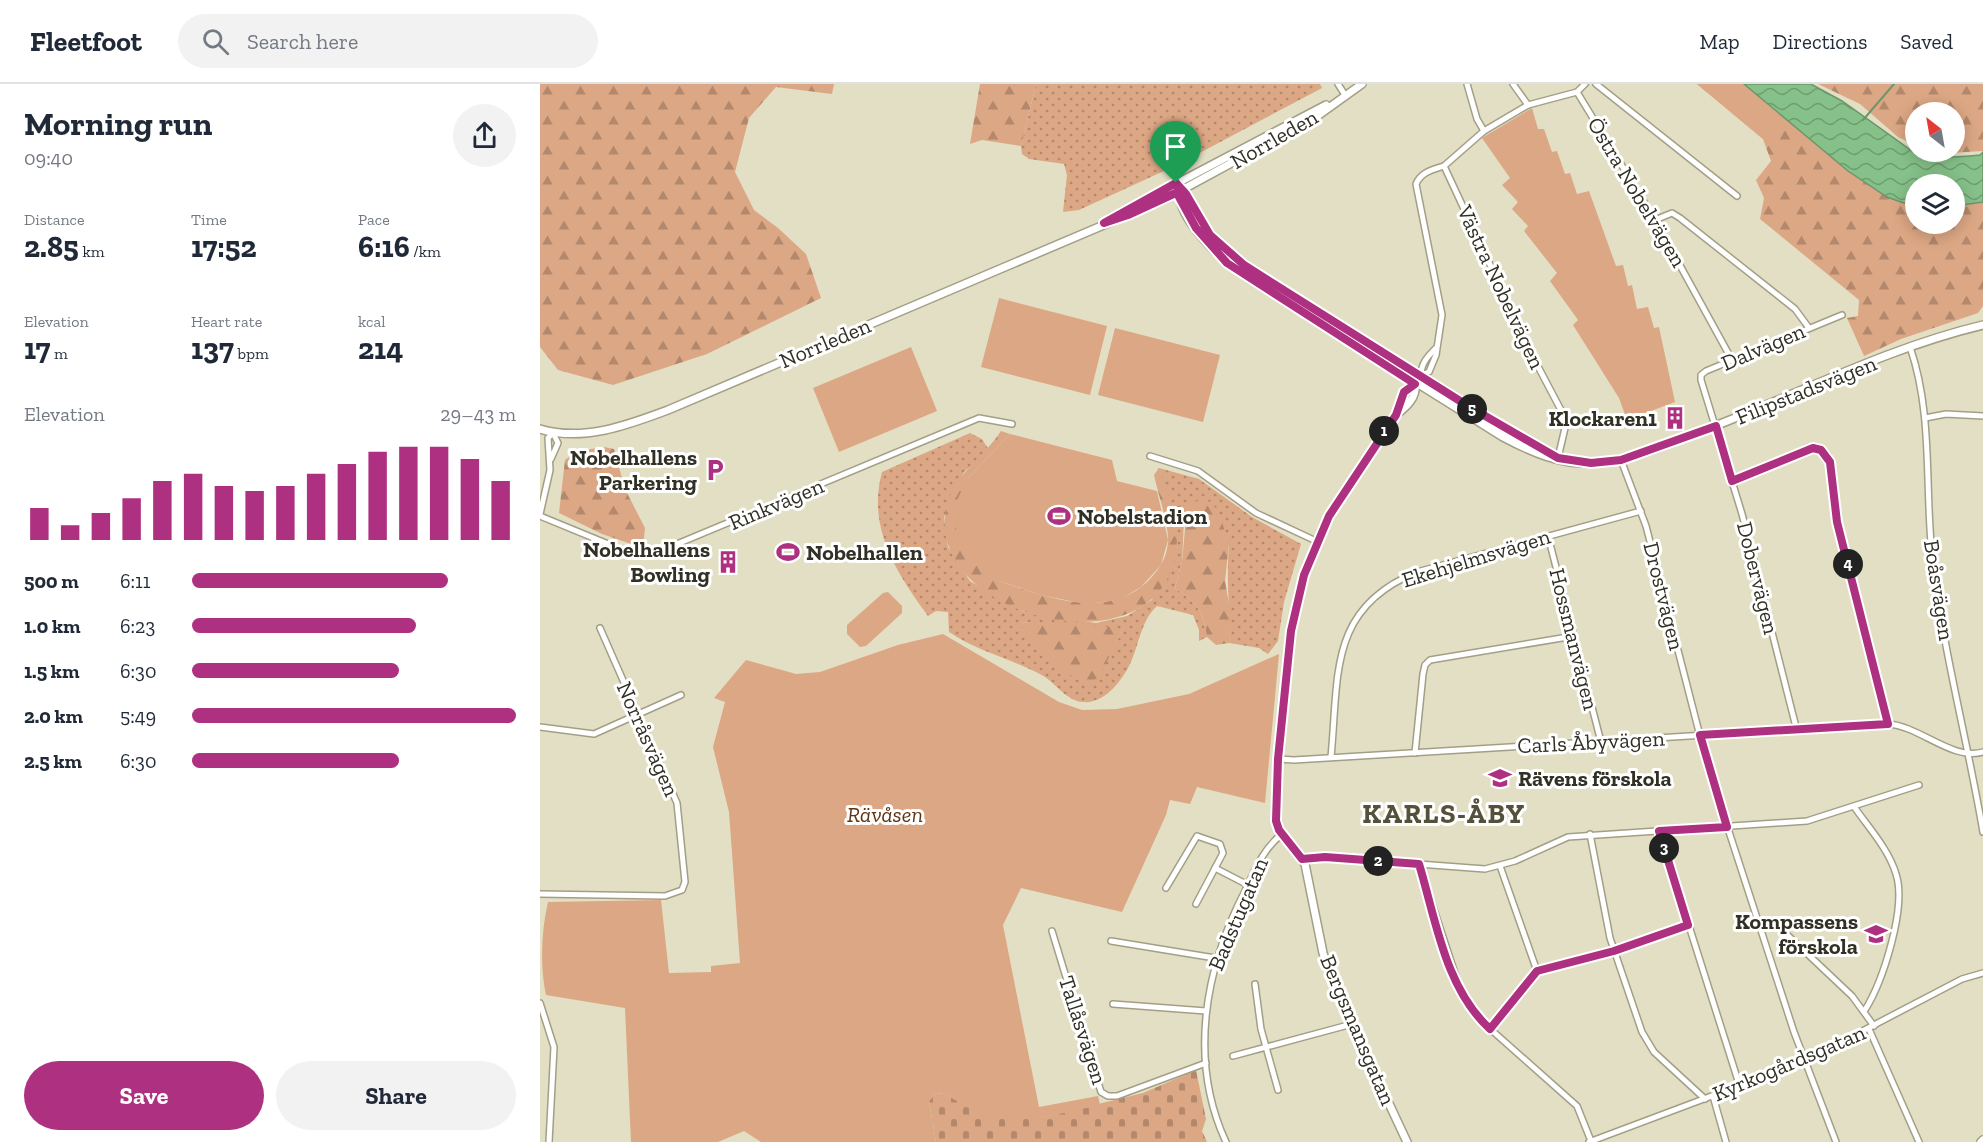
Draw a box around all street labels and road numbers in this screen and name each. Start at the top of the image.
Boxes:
street label: Norrleden [1225,103,1323,175]
street label: Östra Nobelvägen [1582,112,1693,272]
street label: Västra Nobelvägen [1451,200,1551,374]
street label: Norrleden [775,312,875,374]
street label: Dalvägen [1717,317,1809,377]
street label: Filipstadsvägen [1732,349,1881,431]
street label: Rinkvägen [724,472,828,536]
street label: Dobervägen [1731,519,1785,637]
street label: Ekehjelmsvägen [1398,522,1554,593]
street label: Boåsvägen [1918,538,1960,643]
street label: Drostvägen [1638,539,1691,653]
street label: Hossmanvägen [1543,565,1605,713]
street label: Norråsvägen [611,678,685,801]
street label: Carls Åbyvägen [1517,725,1666,759]
street label: Badstugatan [1202,853,1274,975]
street label: Bergsmansgatan [1314,951,1402,1109]
street label: Tallåsvägen [1053,972,1113,1088]
street label: Kyrkogårdsgatan [1708,1018,1870,1107]

